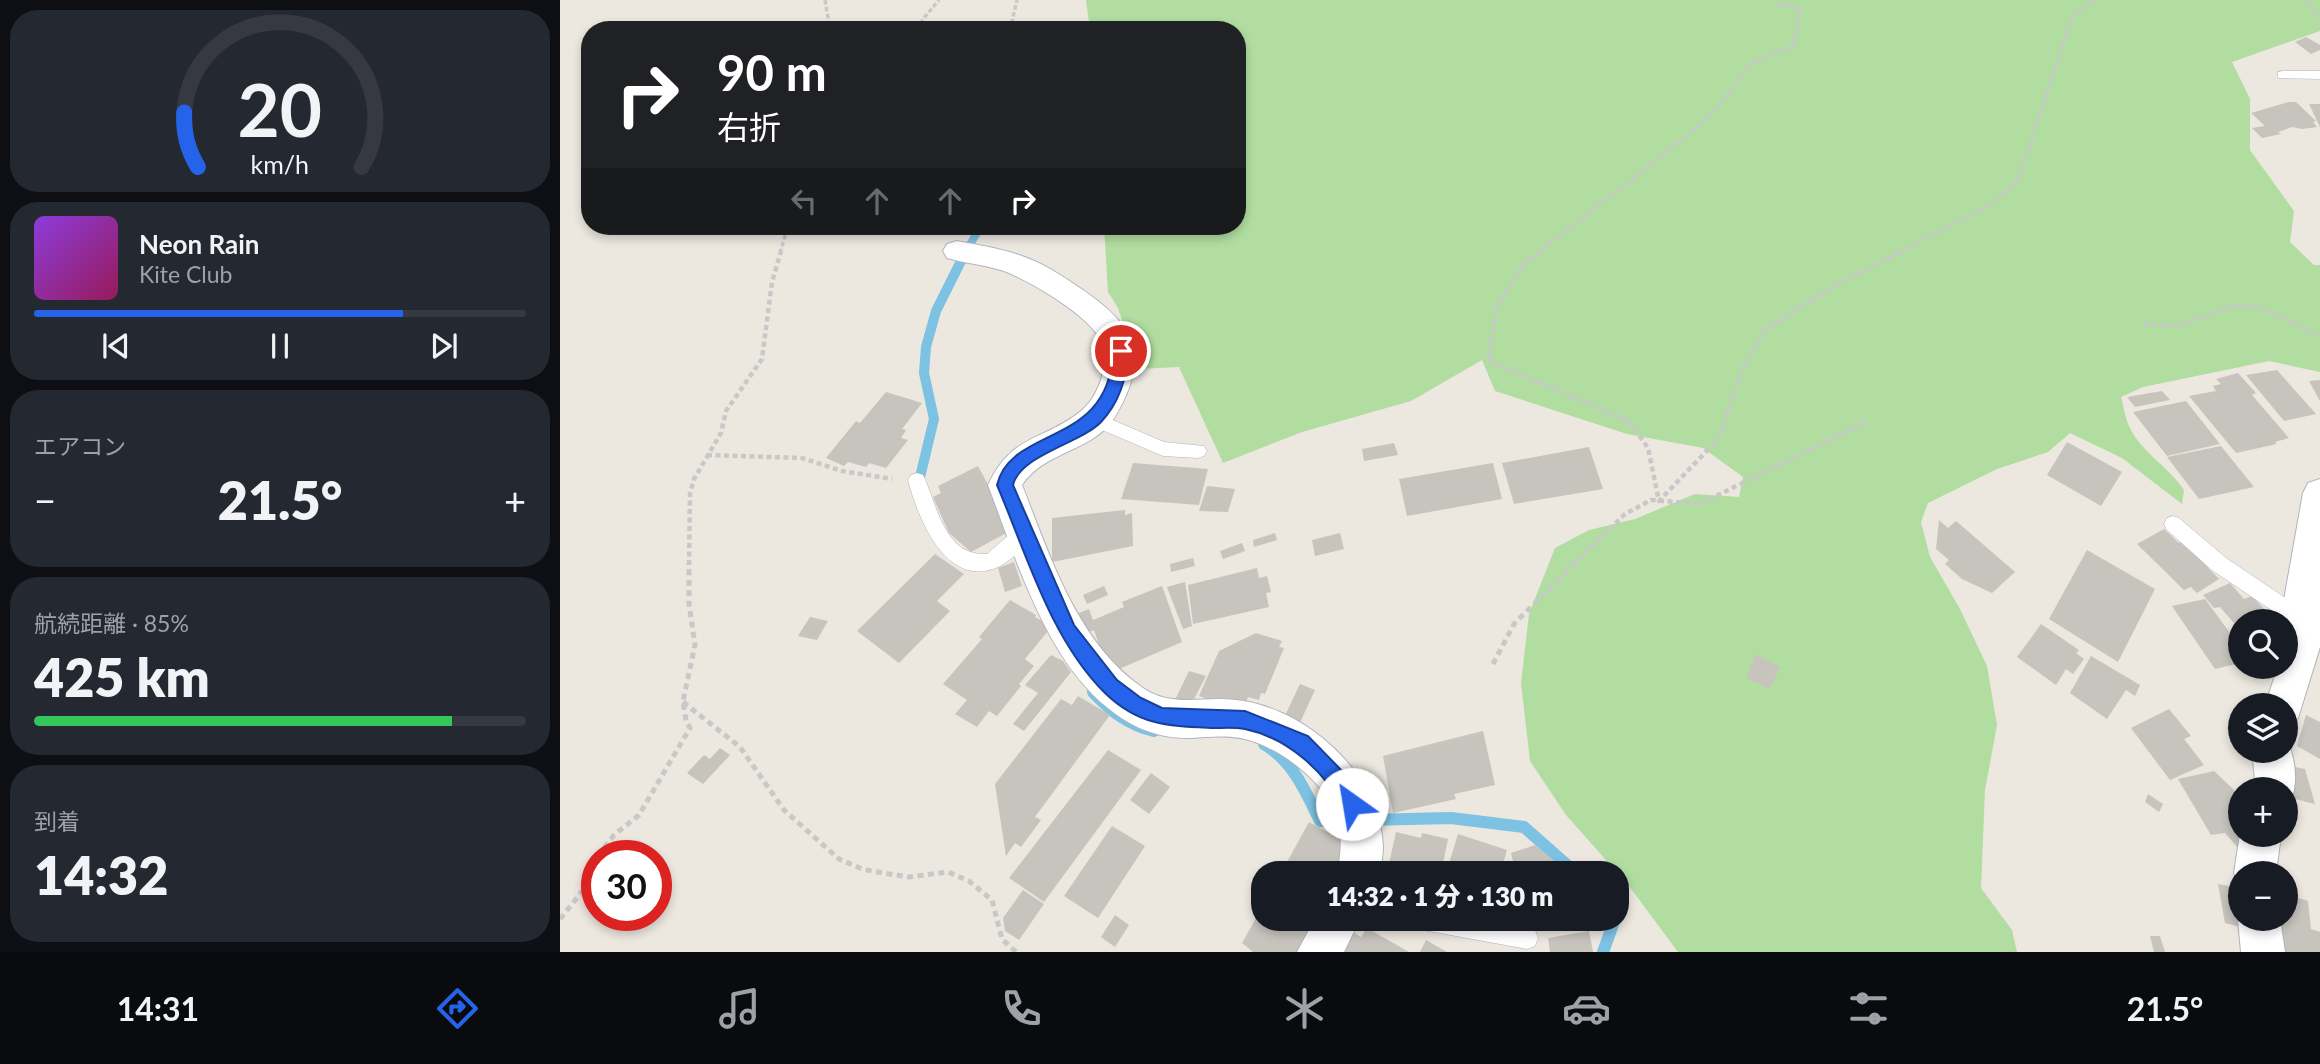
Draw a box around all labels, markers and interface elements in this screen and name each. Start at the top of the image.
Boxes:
text: 90 m [717,43,827,101]
icon: right [602,49,693,140]
text: 20 [238,65,322,153]
text: 右折 [717,107,781,146]
text: km/h [251,149,309,179]
icon: left [785,182,823,220]
icon: ahead [858,182,896,220]
icon: ahead [931,182,969,220]
icon: right [1004,182,1042,220]
text: Neon Rain [139,228,259,260]
text: Kite Club [139,260,232,288]
pin [1091,321,1151,381]
icon: previous [97,327,135,365]
icon: pause [261,327,299,365]
icon: next [425,327,463,365]
icon: arrive [1102,332,1140,370]
text: エアコン [34,432,126,460]
text: 21.5° [218,469,342,531]
text: − [34,477,56,523]
text: + [504,477,526,523]
text: 航続距離 · 85% [34,609,189,637]
map controls [2228,609,2298,931]
button: search [2228,609,2298,679]
text: 425 km [34,646,210,708]
button: layers [2228,693,2298,763]
position arrow [1315,767,1389,841]
button: + [2228,777,2298,847]
text: 到着 [34,807,80,835]
speed limit sign: 30 [581,840,672,931]
text: 14:32 [34,844,168,906]
button: − [2228,861,2298,931]
text: 14:32 · 1 分 · 130 m [1327,880,1553,912]
icon: directions [433,984,482,1033]
icon: music [715,984,764,1033]
icon: phone [997,984,1046,1033]
icon: climate [1280,984,1329,1033]
icon: car [1562,984,1611,1033]
icon: filters [1844,984,1893,1033]
text: 14:31 [117,989,199,1028]
text: 21.5° [2127,989,2203,1028]

